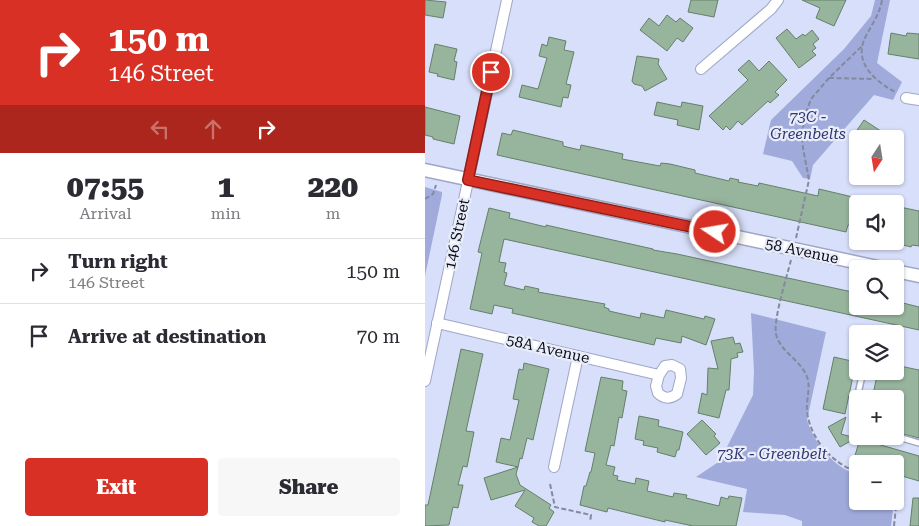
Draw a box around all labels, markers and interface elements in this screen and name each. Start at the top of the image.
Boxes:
text: 150 m [108,19,209,60]
icon: right [25,20,90,85]
pin [470,51,512,93]
icon: arrive [477,58,505,86]
text: 146 Street [108,61,214,86]
park label: 73C - Greenbelts [770,108,846,143]
icon: left [146,115,174,143]
icon: ahead [199,115,227,143]
icon: right [252,115,280,143]
north arrow [849,130,904,185]
map controls [849,130,904,510]
text: 07:55 [67,169,144,204]
text: 1 [217,169,234,204]
text: 220 [308,169,358,204]
button: sound [849,195,904,250]
street label: 146 Street [441,197,473,271]
text: Arrival [79,204,131,223]
text: min [211,204,241,223]
text: m [326,204,340,223]
position arrow [688,205,740,257]
street label: 58 Avenue [764,234,840,268]
text: Turn right [68,250,168,273]
icon: right [25,257,53,285]
text: 150 m [346,260,400,283]
button: search [849,260,904,315]
text: 146 Street [68,273,145,292]
icon: arrive [25,322,53,350]
text: Arrive at destination [68,325,266,348]
text: 70 m [357,325,400,348]
button: layers [849,325,904,380]
street label: 58A Avenue [505,331,591,367]
button: + [849,390,904,445]
park label: 73K - Greenbelt [717,445,828,463]
button: − [849,455,904,510]
button: Exit [25,458,208,516]
button: Share [218,458,400,516]

